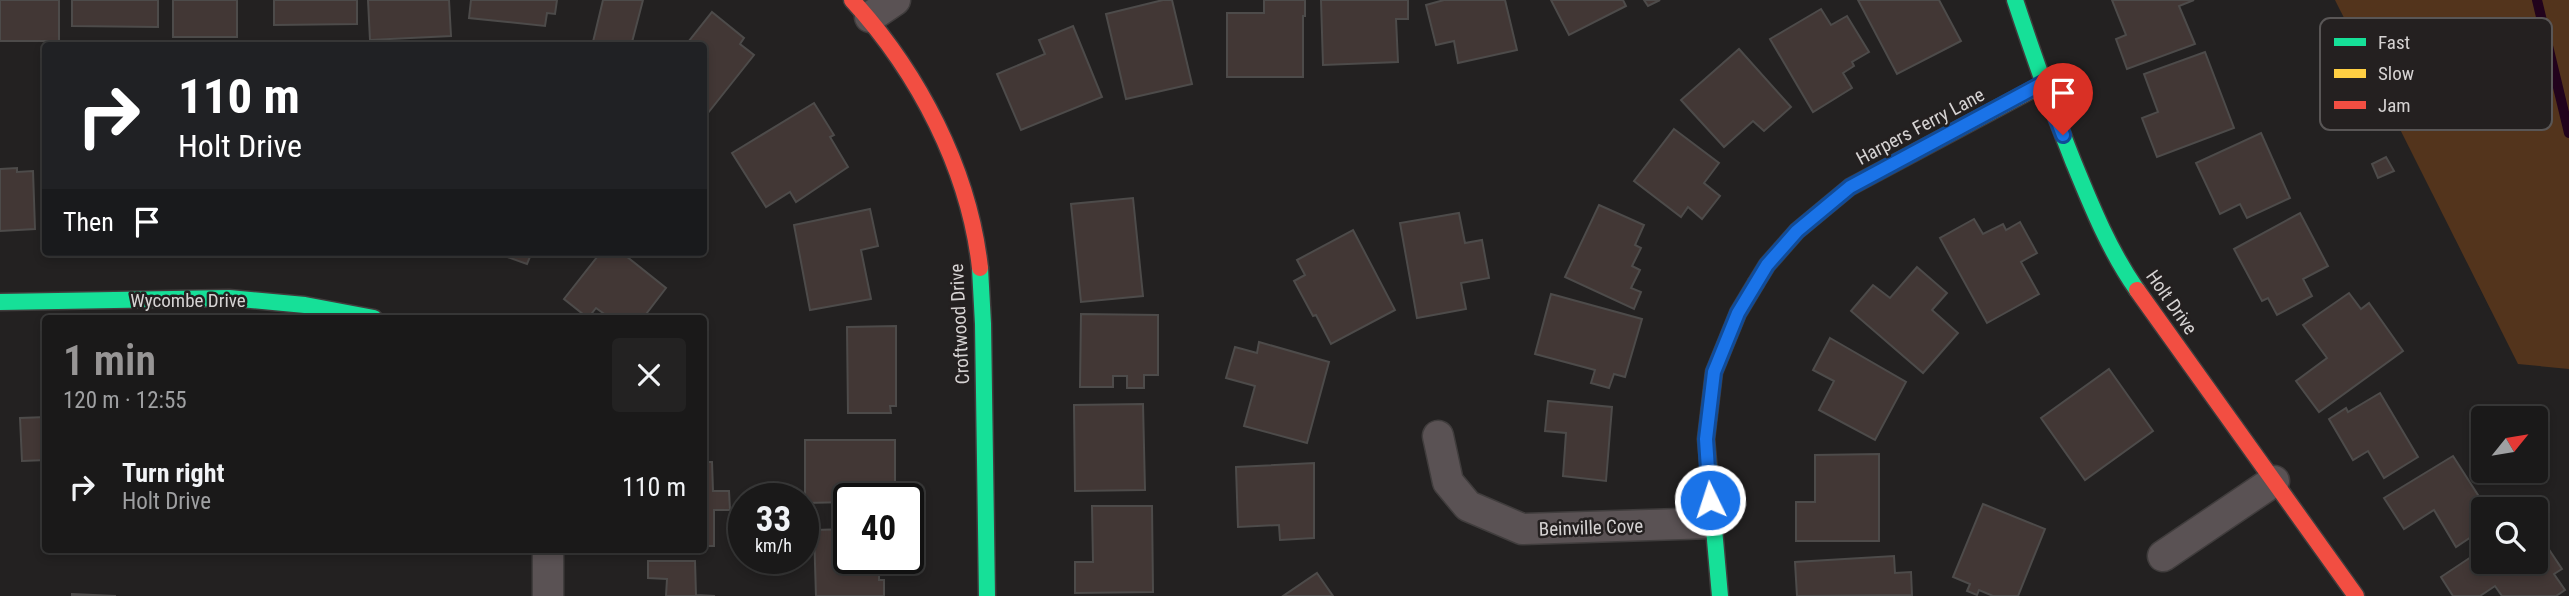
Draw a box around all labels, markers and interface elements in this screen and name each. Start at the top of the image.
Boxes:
legend [2320,18,2552,130]
text: Fast [2378,31,2410,54]
text: Slow [2378,62,2414,85]
pin [2033,63,2093,135]
text: 110 m [178,68,300,125]
icon: right [63,70,154,161]
icon: arrive [2044,74,2082,112]
street label: Harpers Ferry Lane [1852,83,1988,170]
text: Jam [2378,94,2411,117]
text: Holt Drive [178,127,302,165]
icon: arrive [128,203,166,241]
text: Then [63,207,114,237]
street label: Croftwood Drive [945,263,974,385]
street label: Holt Drive [2141,266,2202,339]
street label: Wycombe Drive [130,289,246,312]
text: 1 min [63,336,156,385]
button: close [612,338,686,412]
text: 120 m · 12:55 [63,387,187,414]
north arrow [2471,406,2548,483]
map controls [2471,406,2548,574]
text: Turn right [122,458,224,488]
position arrow [1673,463,1747,537]
icon: right [63,468,101,506]
text: 110 m [622,472,686,502]
speed limit sign: 40 [833,483,924,574]
text: Holt Drive [122,488,211,515]
button: search [2471,497,2548,574]
text: 33 [756,499,791,540]
street label: Beinville Cove [1538,514,1644,541]
text: km/h [755,535,792,556]

